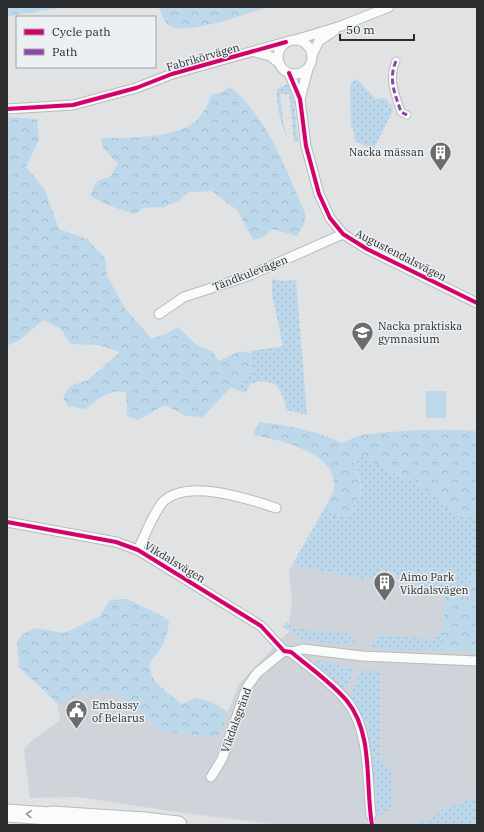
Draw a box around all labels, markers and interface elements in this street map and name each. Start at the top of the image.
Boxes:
legend [16,16,156,68]
scale bar [340,16,414,42]
text: 50 m [346,22,375,37]
text: Cycle path [52,24,111,39]
street label: Fabrikörvägen [165,40,241,74]
text: Path [52,44,78,59]
building icon: Nacka mässan [427,139,453,172]
place label: Nacka mässan [349,145,424,159]
street label: Augustendalsvägen [353,226,449,284]
street label: Tändkulevägen [210,252,290,294]
school or university icon: Nacka praktiska gymnasium [349,319,375,352]
place label: Nacka praktiska gymnasium [378,319,462,346]
street label: Vikdalsvägen [142,538,208,586]
building icon: Aimo Park Vikdalsvägen [371,570,397,603]
place label: Aimo Park Vikdalsvägen [400,570,469,597]
street label: Vikdalsgränd [218,685,254,755]
public building icon: Embassy of Belarus [63,698,89,731]
place label: Embassy of Belarus [92,698,144,725]
one-way arrow [26,809,32,818]

